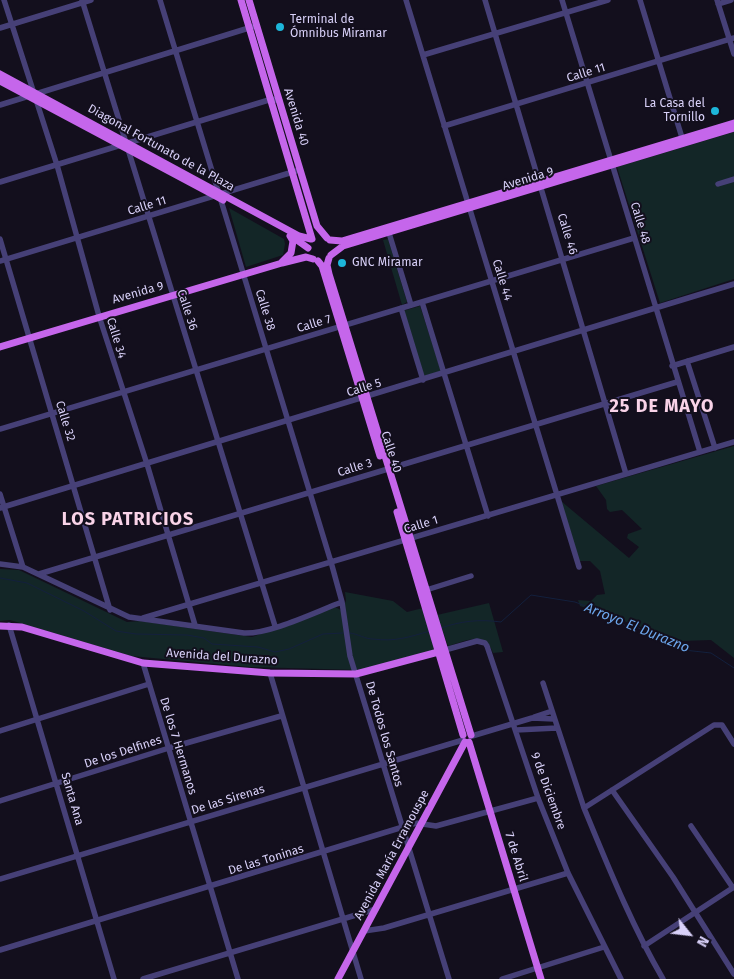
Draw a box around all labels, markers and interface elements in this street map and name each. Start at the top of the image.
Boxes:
place label: Terminal de Ómnibus Miramar [290,13,387,41]
marker: Terminal de Ómnibus Miramar [274,21,286,33]
street label: Calle 11 [565,60,607,86]
street label: Avenida 40 [280,86,312,148]
place label: La Casa del Tornillo [644,97,705,125]
street label: Diagonal Fortunato de la Plaza [85,102,237,194]
marker: La Casa del Tornillo [709,105,721,117]
street label: Avenida 9 [501,164,555,194]
street label: Calle 11 [126,193,168,219]
street label: Calle 48 [627,200,653,246]
street label: Calle 46 [554,212,580,256]
place label: GNC Miramar [352,256,423,270]
marker: GNC Miramar [336,257,348,269]
street label: Calle 44 [489,258,515,302]
street label: Avenida 9 [111,279,165,307]
street label: Calle 36 [174,288,200,332]
street label: Calle 38 [252,288,278,332]
street label: Calle 7 [295,312,333,336]
street label: Calle 34 [103,316,129,360]
street label: Calle 5 [345,376,383,400]
district label: 25 DE MAYO [608,396,716,418]
street label: Calle 32 [52,399,78,443]
street label: Calle 40 [378,429,404,475]
street label: Calle 3 [336,456,374,480]
district label: LOS PATRICIOS [60,509,196,531]
street label: Calle 1 [402,513,440,537]
water label: Arroyo El Durazno [582,599,692,657]
street label: Avenida del Durazno [166,646,278,668]
street label: De Todos los Santos [362,680,406,788]
street label: De los 7 Hermanos [156,696,200,796]
street label: De los Delfines [82,733,164,771]
street label: 9 de Diciembre [527,750,569,832]
street label: Santa Ana [58,771,86,827]
street label: De las Sirenas [190,782,266,818]
street label: Avenida María Erramouspe [352,787,432,923]
street label: 7 de Abril [502,831,530,883]
street label: De las Toninas [227,842,305,878]
north arrow [664,909,714,959]
text: N [693,933,712,950]

